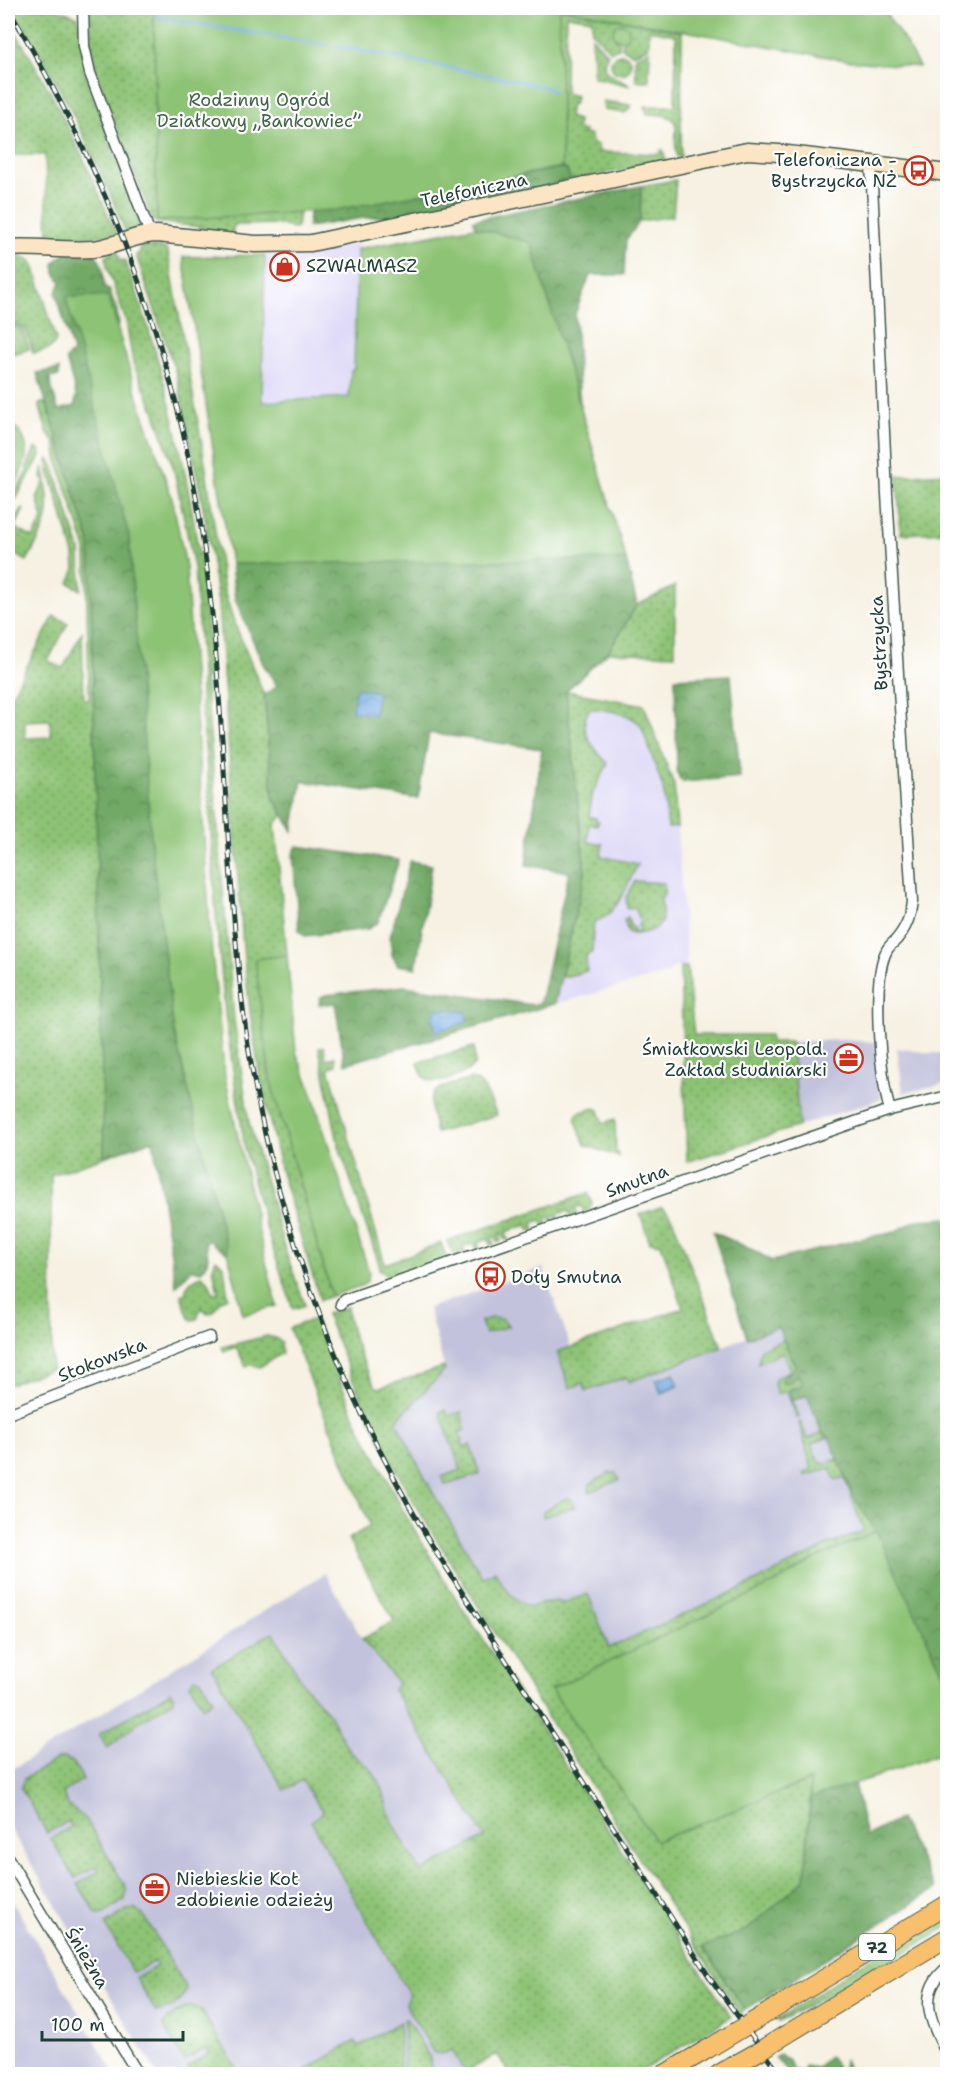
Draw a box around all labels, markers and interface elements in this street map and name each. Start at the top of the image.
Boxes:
park label: Rodzinny Ogród Działkowy „Bankowiec” [157,88,361,133]
place label: Telefoniczna - Bystrzycka NŻ [771,148,897,193]
bus stop icon: Telefoniczna - Bystrzycka NŻ [902,154,934,186]
street label: Telefoniczna [419,167,529,213]
shop icon: SZWALMASZ [269,250,301,282]
place label: SZWALMASZ [306,254,417,278]
street label: Bystrzycka [865,595,893,691]
place label: Śmiałkowski Leopold. Zakład studniarski [642,1037,827,1082]
office icon: Śmiałkowski Leopold. Zakład studniarski [832,1043,864,1075]
street label: Smutna [602,1159,672,1203]
bus stop icon: Doły Smutna [474,1261,506,1293]
place label: Doły Smutna [511,1265,622,1289]
street label: Stokowska [54,1332,150,1388]
place label: Niebieskie Kot zdobienie odzieży [176,1867,333,1912]
office icon: Niebieskie Kot zdobienie odzieży [139,1873,171,1905]
street label: Śnieżna [59,1923,115,1993]
road number: 72 [859,1934,895,1960]
scale bar [42,2004,183,2042]
text: 100 m [51,2013,105,2037]

